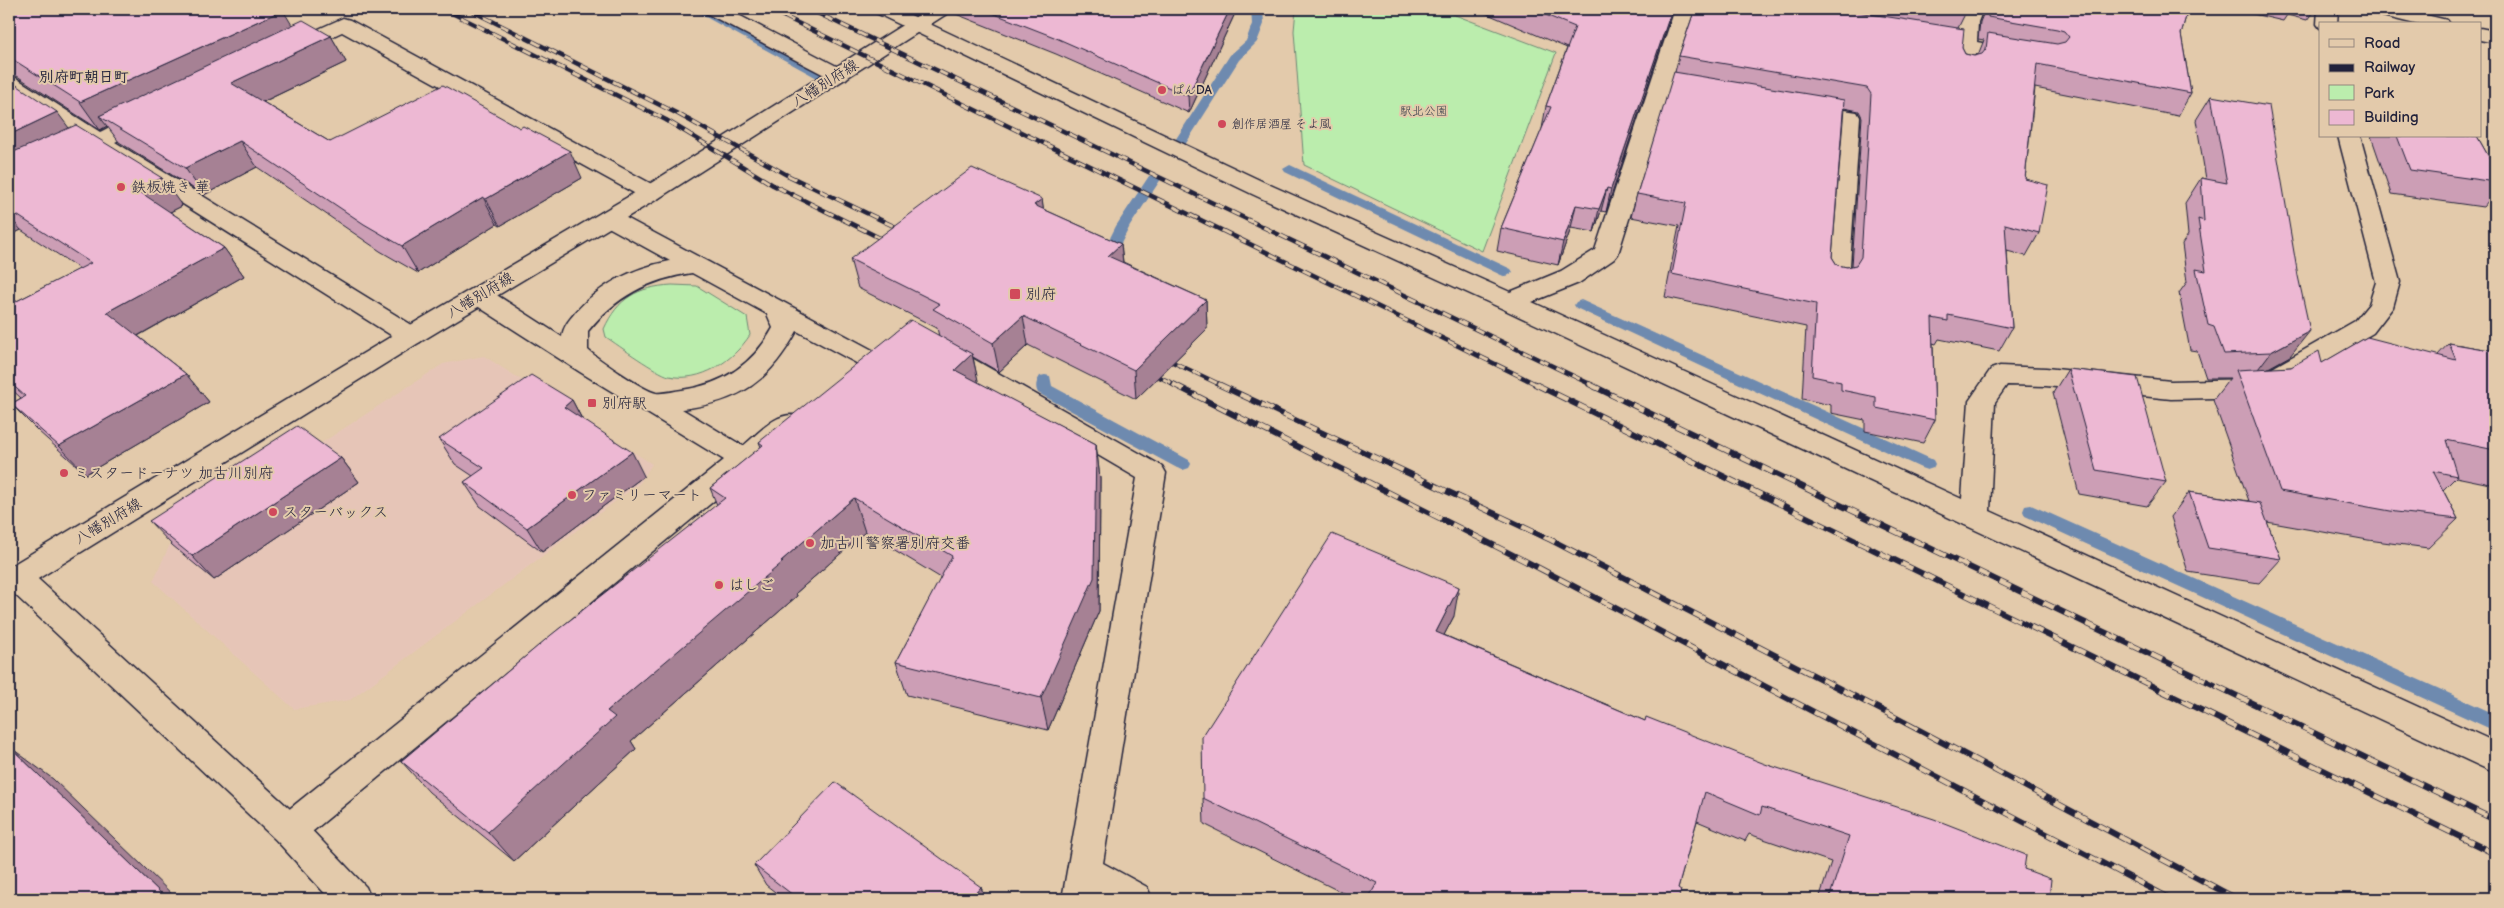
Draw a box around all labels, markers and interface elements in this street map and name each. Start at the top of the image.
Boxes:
legend [2319,22,2482,138]
text: Road [2364,34,2400,53]
street label: 八幡別府線 [788,55,862,111]
text: Railway [2364,58,2415,77]
district label: 別府町朝日町 [39,68,129,87]
place label: ぱんDA [1172,83,1212,98]
marker: ぱんDA [1156,84,1168,96]
text: Park [2364,84,2395,103]
park label: 駅北公園 [1400,104,1448,119]
text: Building [2364,108,2419,127]
place label: 創作居酒屋 そよ風 [1232,117,1331,132]
marker: 創作居酒屋 そよ風 [1216,118,1228,130]
place label: 鉄板焼き 華 [131,178,210,197]
marker: 鉄板焼き 華 [115,181,127,193]
street label: 八幡別府線 [443,268,517,323]
place label: 別府 [1026,285,1056,304]
marker: 別府 [1008,287,1022,301]
place label: 別府駅 [602,394,647,413]
marker: 別府駅 [586,397,598,409]
place label: ミスタードーナツ 加古川別府 [74,464,273,483]
marker: ミスタードーナツ 加古川別府 [58,467,70,479]
place label: ファミリーマート [582,486,702,505]
marker: ファミリーマート [566,489,578,501]
street label: 八幡別府線 [71,494,145,549]
place label: スターバックス [283,503,388,522]
marker: スターバックス [267,506,279,518]
place label: 加古川警察署別府交番 [820,534,970,553]
marker: 加古川警察署別府交番 [804,537,816,549]
place label: はしご [729,576,774,595]
marker: はしご [713,579,725,591]

